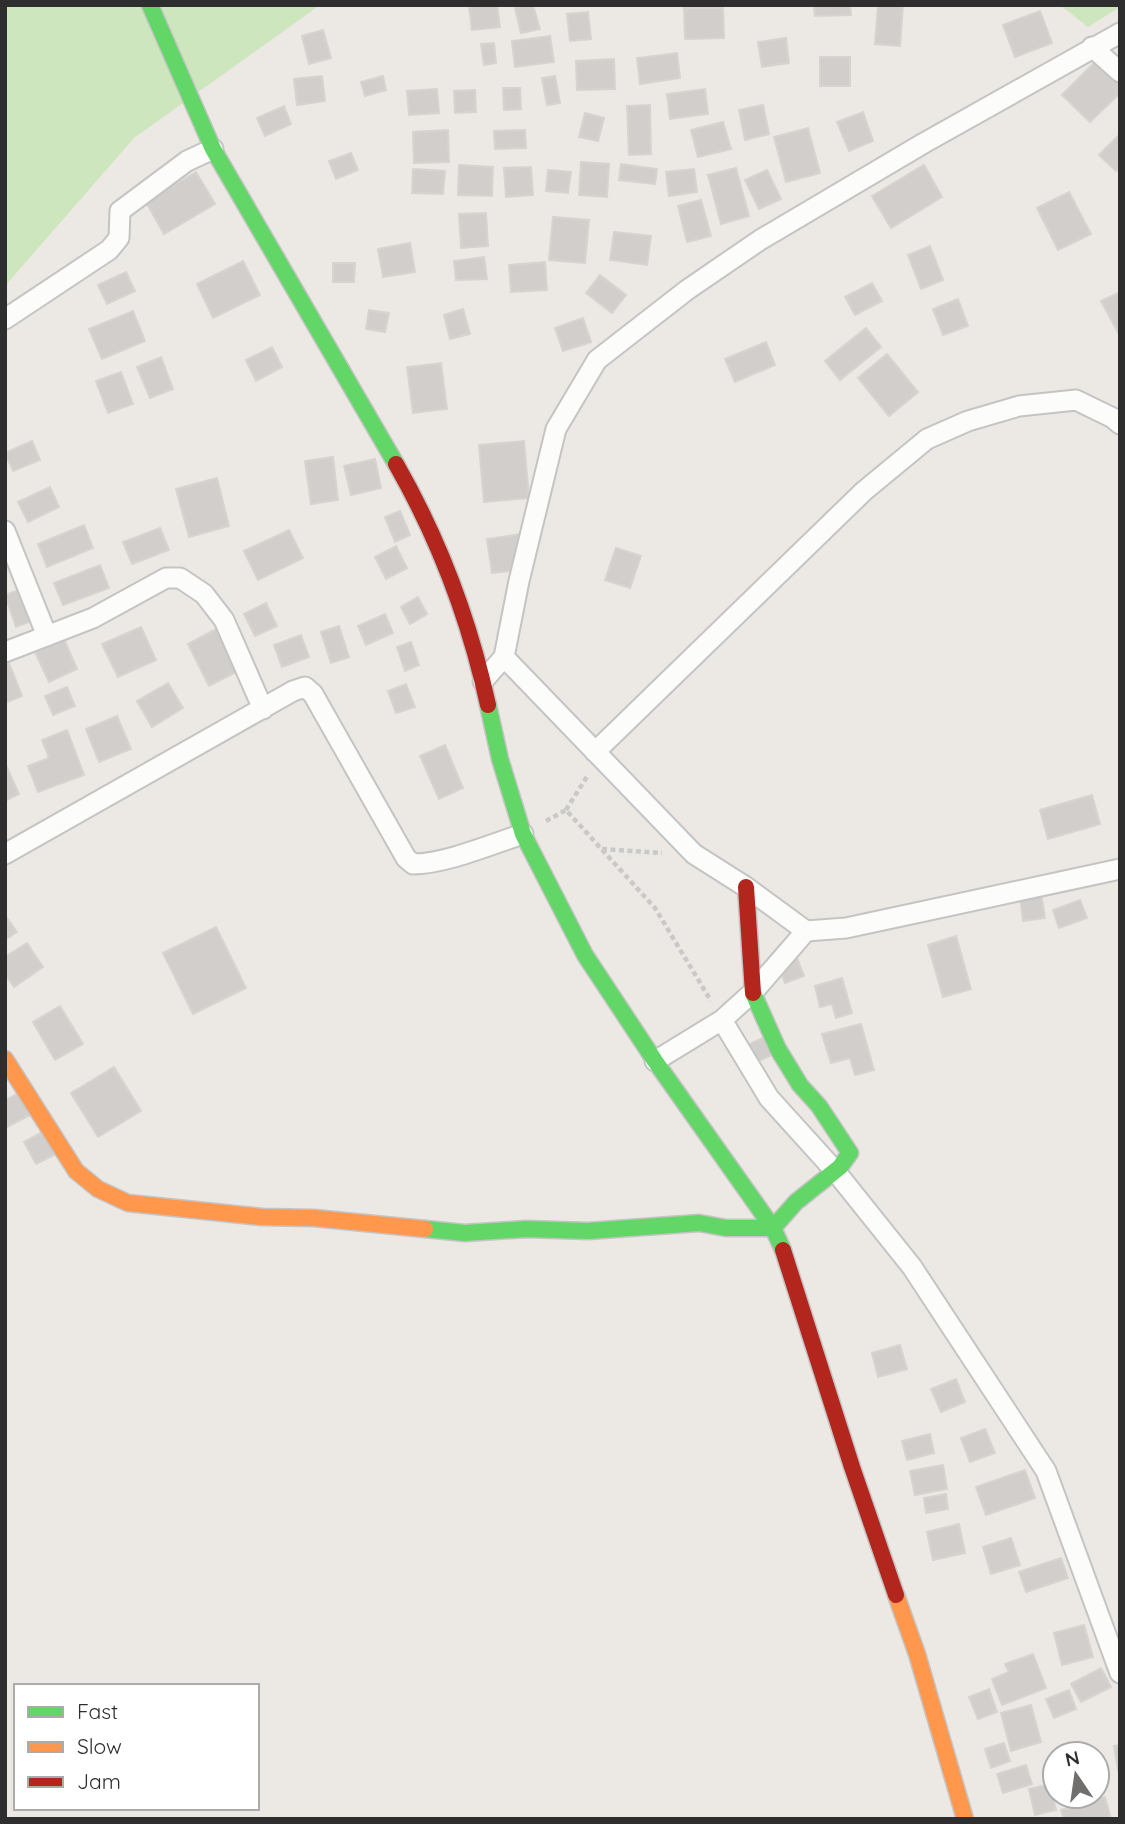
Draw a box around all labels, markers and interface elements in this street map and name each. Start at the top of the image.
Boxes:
legend [14,1684,259,1810]
text: Fast [77,1698,118,1724]
text: Slow [77,1733,122,1759]
north arrow [1041,1740,1111,1810]
text: N [1063,1745,1082,1772]
text: Jam [77,1768,121,1794]

